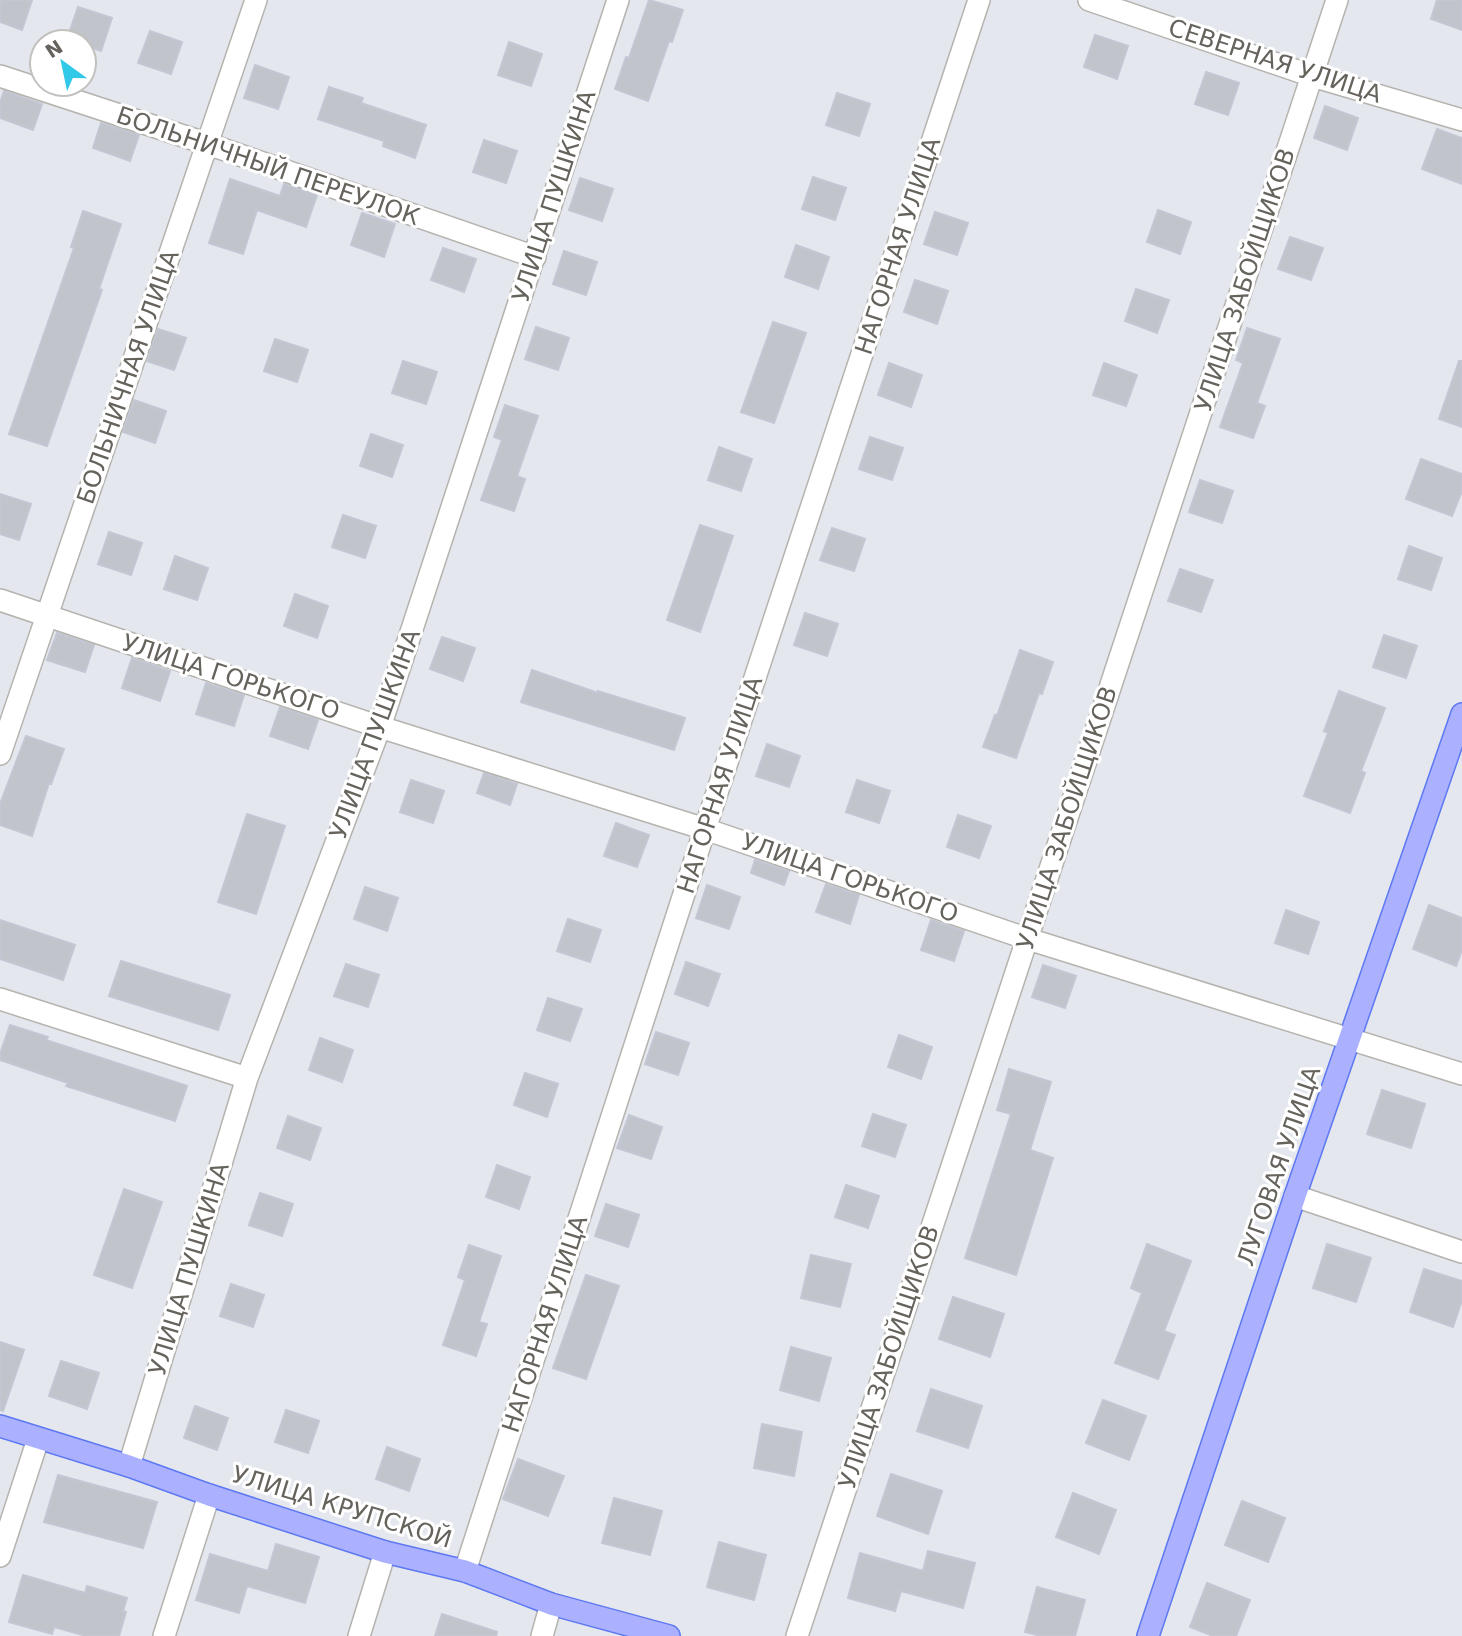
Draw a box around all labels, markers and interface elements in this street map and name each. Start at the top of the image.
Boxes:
street label: СЕВЕРНАЯ УЛИЦА [1165,13,1386,109]
north arrow [28,28,98,98]
text: N [41,35,66,62]
street label: УЛИЦА ПУШКИНА [507,86,602,305]
street label: БОЛЬНИЧНЫЙ ПЕРЕУЛОК [113,100,423,231]
street label: НАГОРНАЯ УЛИЦА [850,133,947,358]
street label: УЛИЦА ЗАБОЙЩИКОВ [1188,145,1301,415]
street label: БОЛЬНИЧНАЯ УЛИЦА [71,246,185,508]
street label: УЛИЦА ПУШКИНА [324,625,426,843]
street label: УЛИЦА ГОРЬКОГО [119,629,343,725]
street label: НАГОРНАЯ УЛИЦА [672,672,769,897]
street label: УЛИЦА ЗАБОЙЩИКОВ [1010,683,1123,953]
street label: УЛИЦА ГОРЬКОГО [738,828,962,928]
street label: ЛУГОВАЯ УЛИЦА [1232,1062,1326,1269]
street label: УЛИЦА ПУШКИНА [143,1159,235,1379]
street label: НАГОРНАЯ УЛИЦА [497,1211,594,1436]
street label: УЛИЦА ЗАБОЙЩИКОВ [832,1222,945,1492]
street label: УЛИЦА КРУПСКОЙ [229,1459,455,1554]

